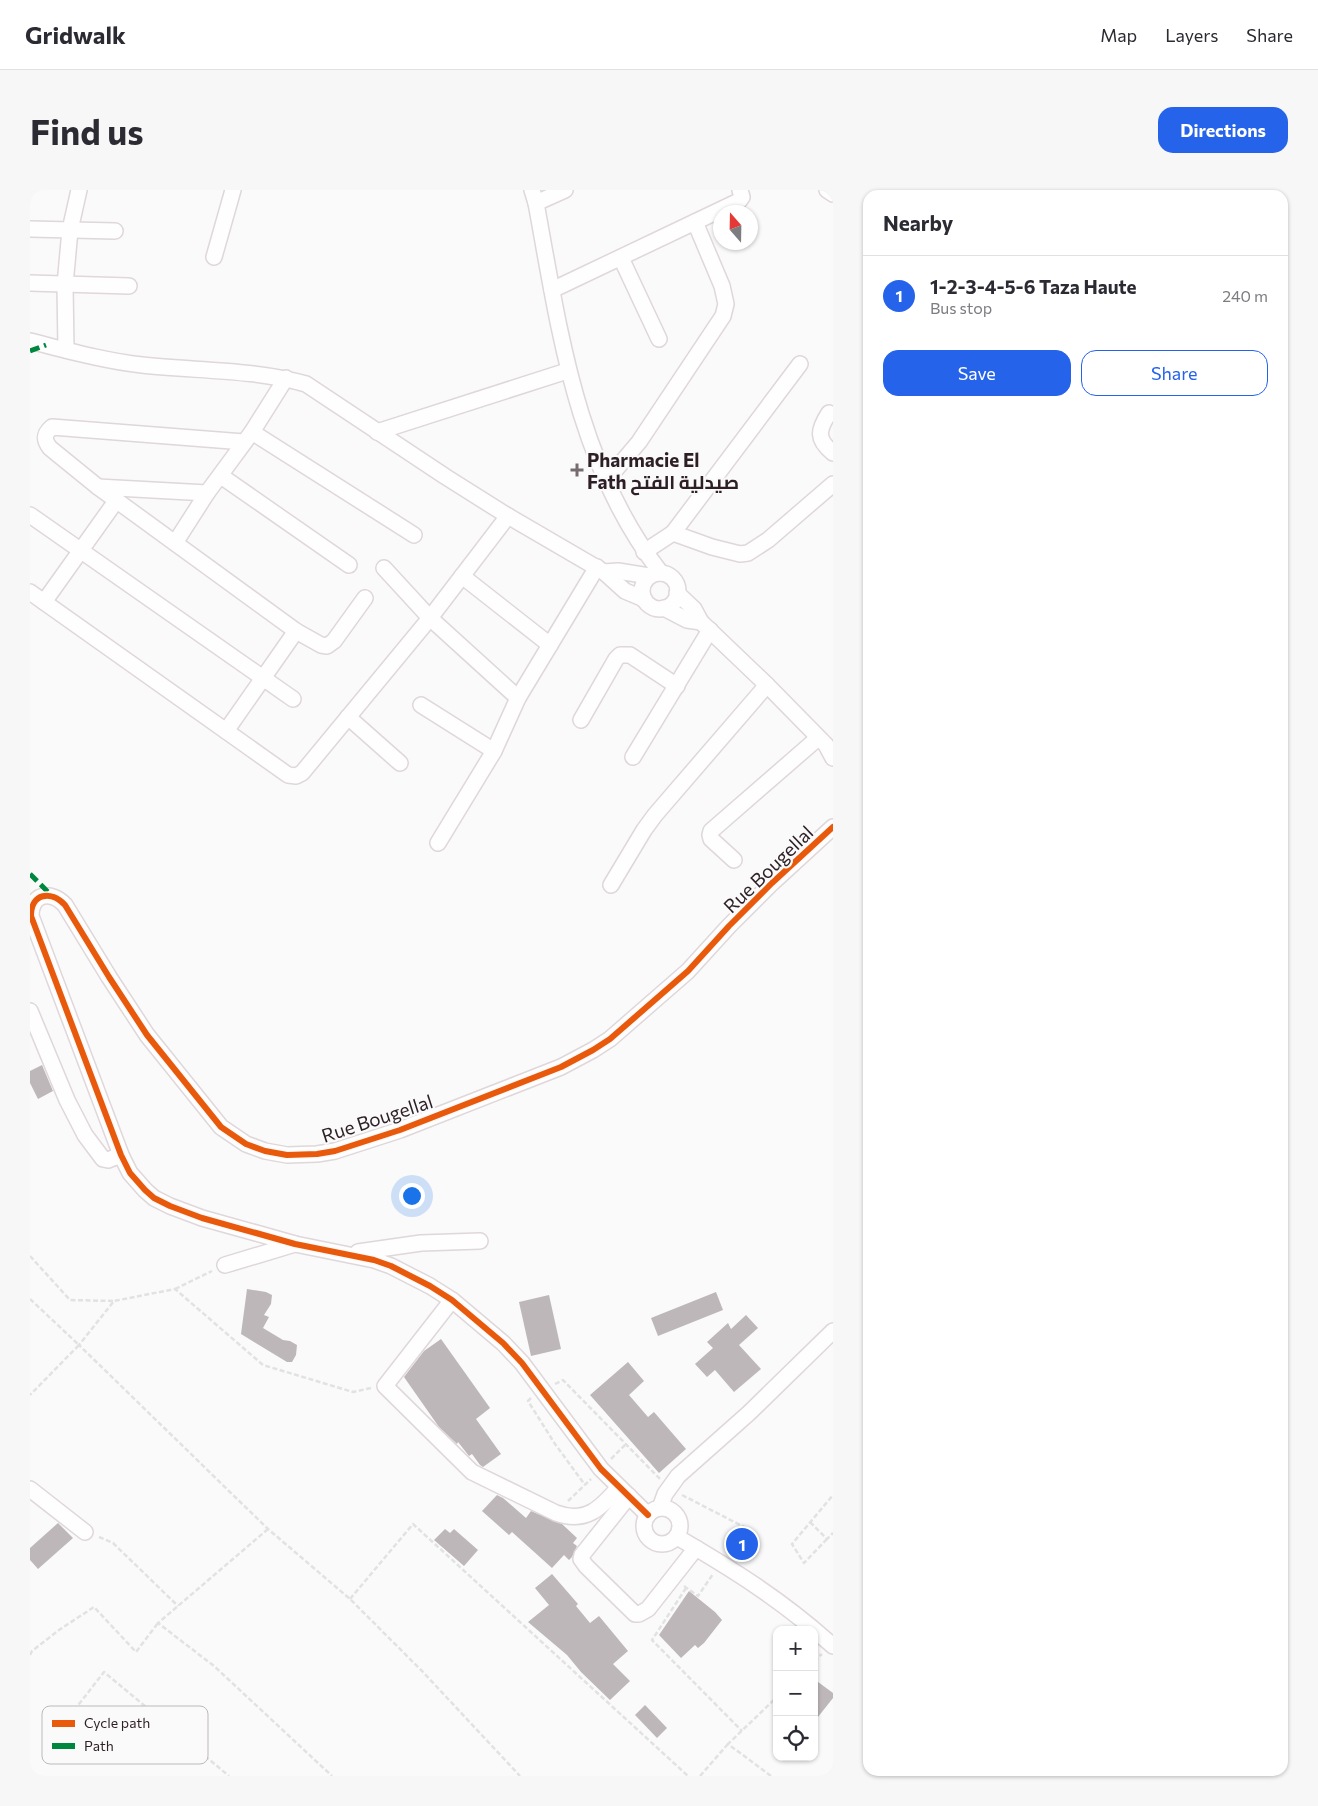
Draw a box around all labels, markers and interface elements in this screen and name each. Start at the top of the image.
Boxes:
text: Gridwalk [25,20,126,49]
text: Map [1100,24,1137,46]
text: Layers [1165,24,1218,46]
text: Share [1246,24,1293,46]
button: Directions [1158,107,1288,153]
text: Find us [30,109,144,152]
north arrow [713,205,758,250]
text: Nearby [883,210,953,235]
text: 1-2-3-4-5-6 Taza Haute [930,275,1137,298]
text: 1 [895,286,903,305]
text: 240 m [1222,286,1268,305]
text: Bus stop [930,298,992,317]
button: Save [883,350,1071,396]
button: Share [1081,350,1268,396]
place label: Pharmacie El Fath صيدلية الفتح [587,448,739,496]
marker: Pharmacie El Fath صيدلية الفتح [571,464,583,476]
street label: Rue Bougellal [718,821,818,917]
street label: Rue Bougellal [318,1089,436,1147]
your location [399,1183,425,1209]
pin: 1 [726,1525,758,1563]
map controls [773,1626,818,1761]
button: + [773,1626,818,1671]
button: − [773,1671,818,1716]
legend [42,1706,208,1764]
text: Cycle path [84,1714,150,1731]
button: locate [773,1716,818,1761]
text: Path [84,1737,114,1754]

